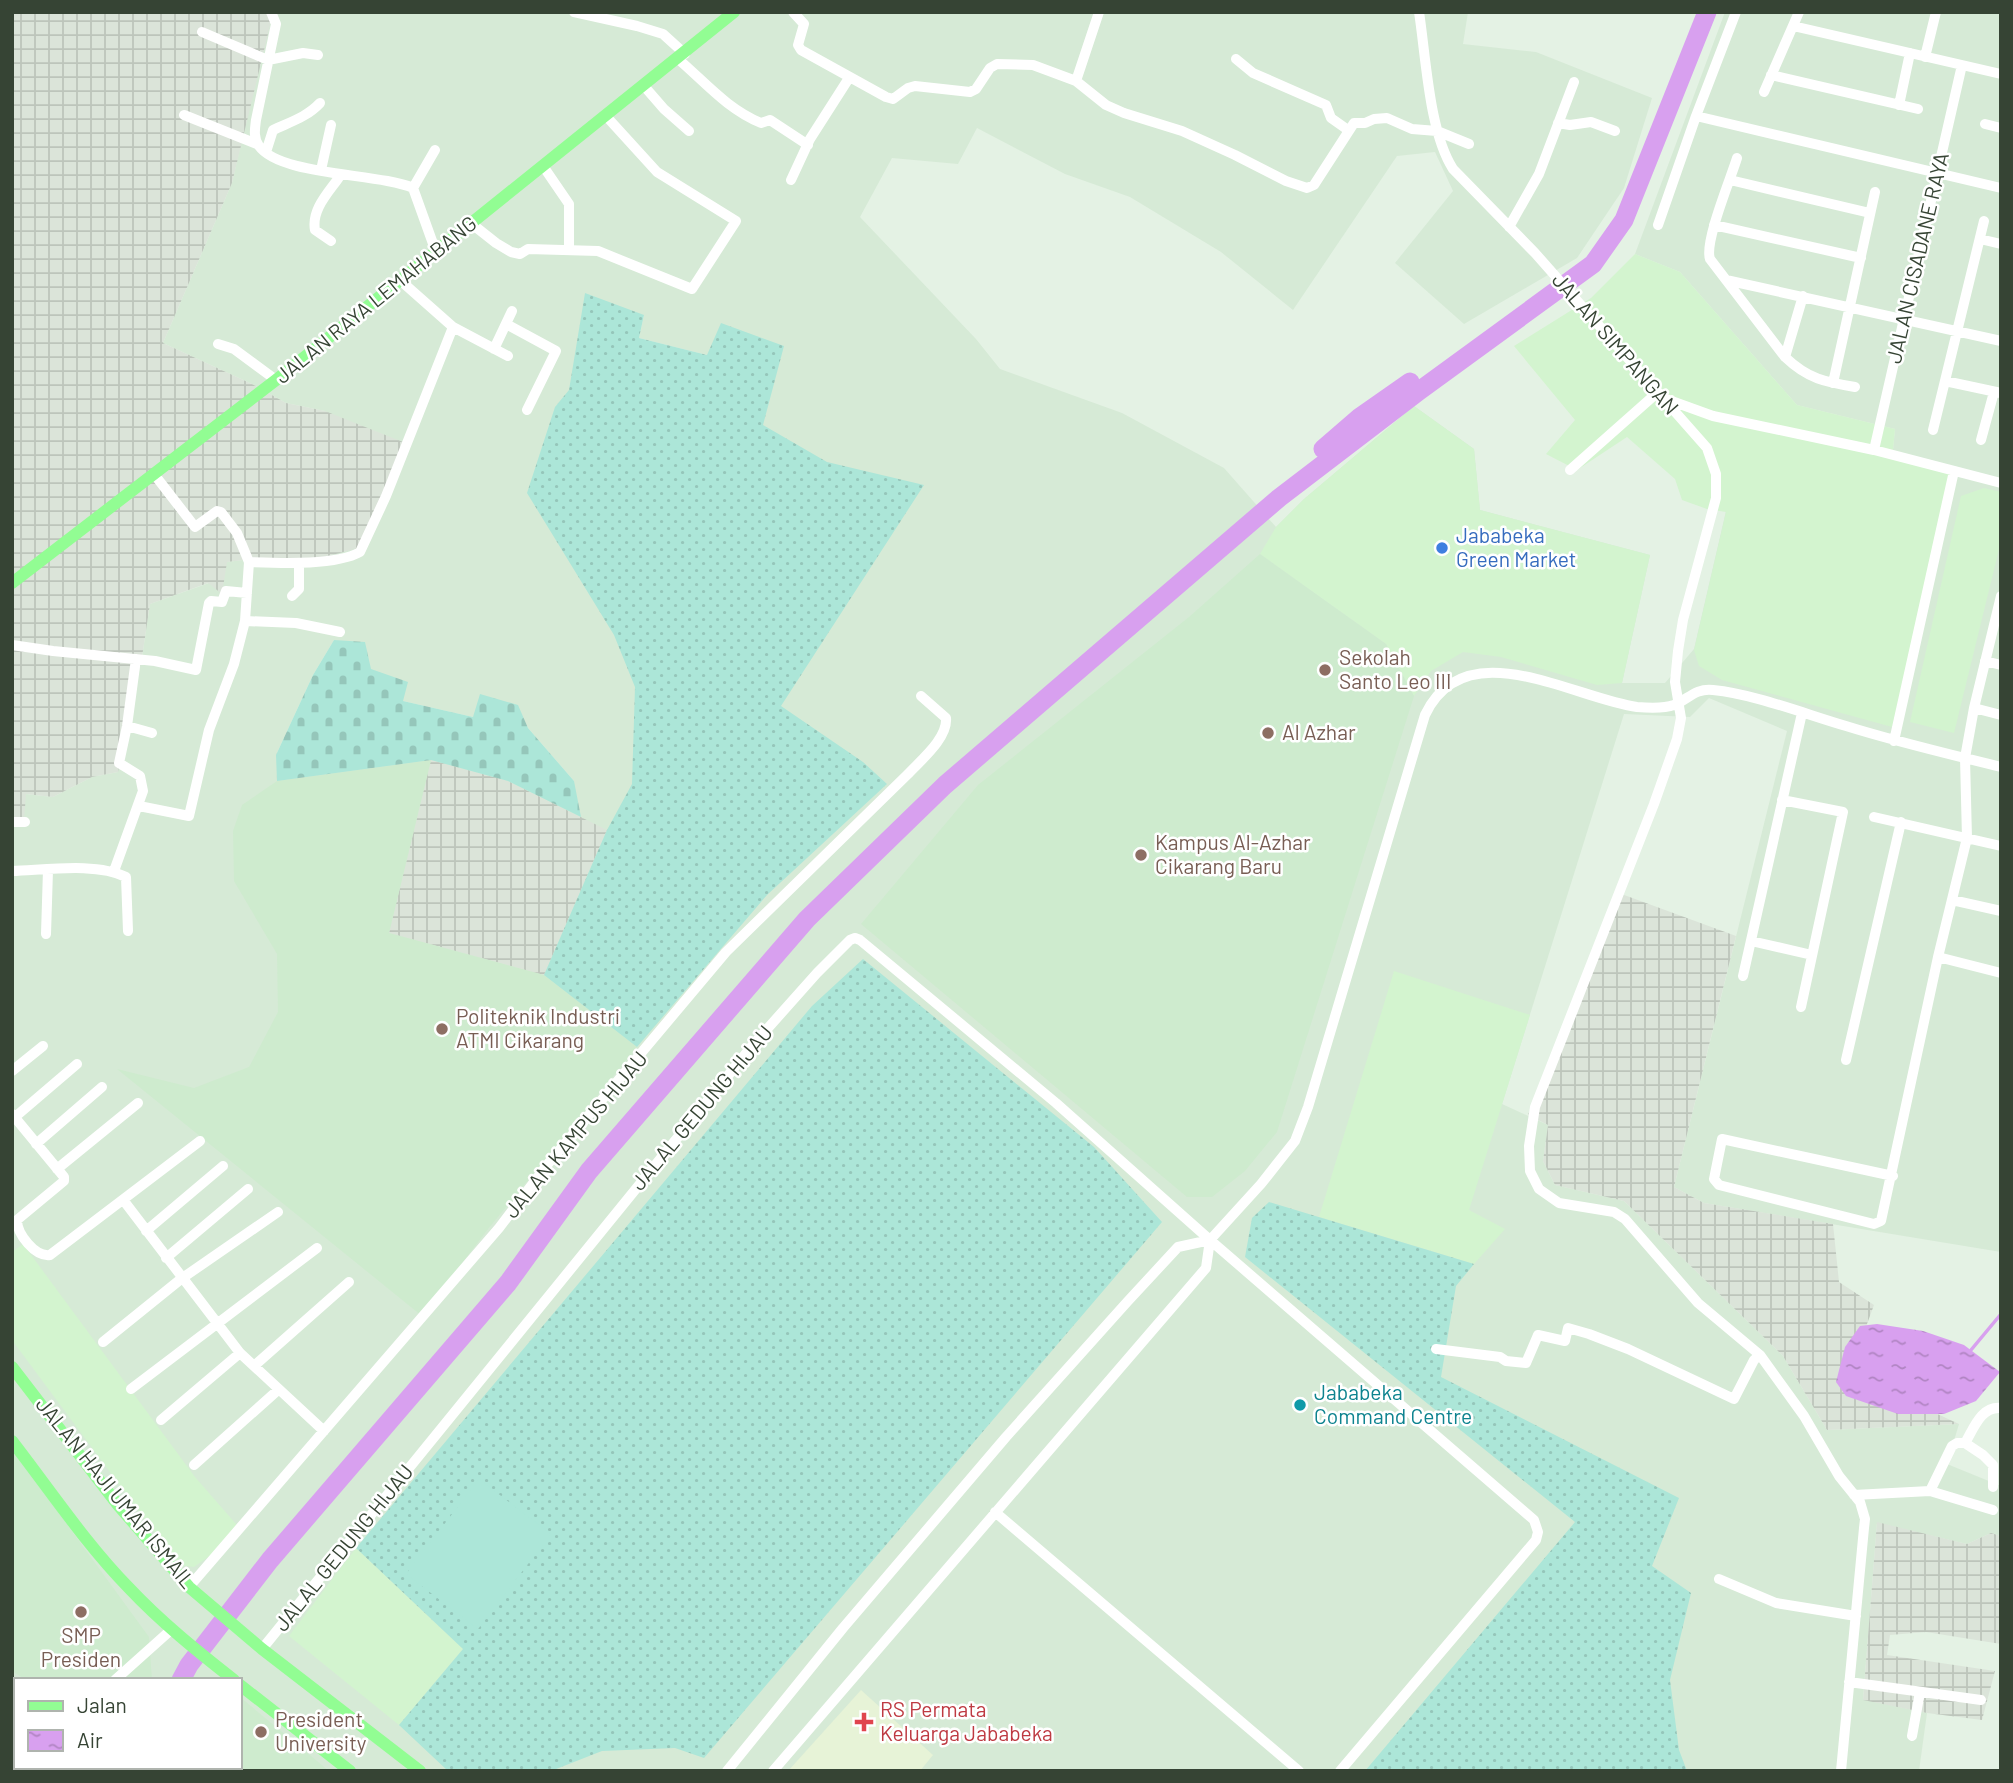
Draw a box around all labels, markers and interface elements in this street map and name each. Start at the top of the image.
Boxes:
street label: JALAN CISADANE RAYA [1880,150,1953,366]
street label: JALAN RAYA LEMAHABANG [269,210,481,388]
street label: JALAN SIMPANGAN [1548,267,1685,419]
place label: Jababeka Green Market [1456,522,1577,571]
marker: Jababeka Green Market [1434,540,1450,556]
place label: Sekolah Santo Leo III [1339,644,1451,693]
marker: Sekolah Santo Leo III [1317,662,1333,678]
place label: Al Azhar [1282,719,1356,744]
marker: Al Azhar [1260,725,1276,741]
place label: Kampus Al-Azhar Cikarang Baru [1155,829,1311,878]
marker: Kampus Al-Azhar Cikarang Baru [1133,847,1149,863]
place label: Politeknik Industri ATMI Cikarang [456,1003,620,1052]
street label: JALAL GEDUNG HIJAU [625,1020,777,1194]
marker: Politeknik Industri ATMI Cikarang [434,1021,450,1037]
street label: JALAN KAMPUS HIJAU [498,1046,652,1222]
place label: Jababeka Command Centre [1314,1379,1472,1428]
street label: JALAN HAJI UMAR ISMAIL [31,1391,201,1593]
marker: Jababeka Command Centre [1292,1397,1308,1413]
street label: JALAL GEDUNG HIJAU [268,1459,418,1635]
marker: SMP Presiden [73,1604,89,1620]
place label: SMP Presiden [41,1622,121,1671]
legend [14,1678,242,1769]
text: Jalan [77,1692,127,1717]
place label: RS Permata Keluarga Jababeka [880,1696,1053,1745]
place label: President University [275,1706,367,1755]
marker: RS Permata Keluarga Jababeka [854,1712,874,1732]
marker: President University [253,1724,269,1740]
text: Air [77,1727,103,1752]

